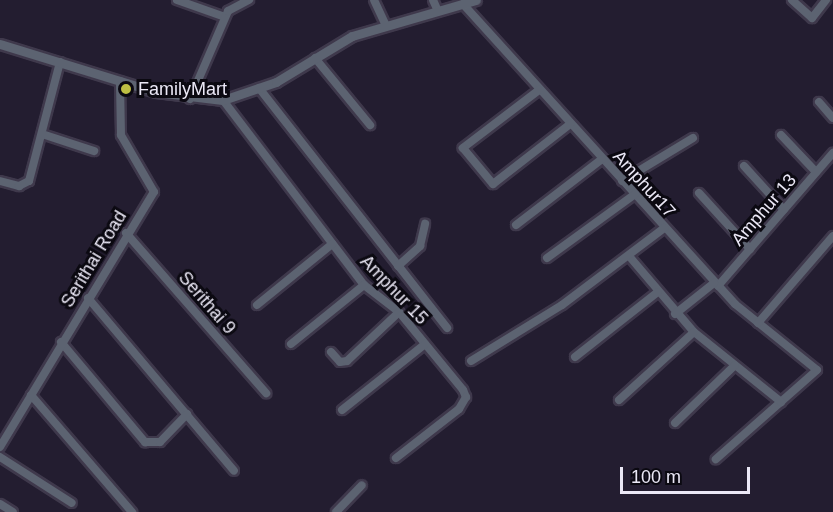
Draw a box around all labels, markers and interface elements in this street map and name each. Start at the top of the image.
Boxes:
place label: FamilyMart [138,78,227,100]
marker: FamilyMart [119,82,133,96]
street label: Amphur17 [608,146,680,222]
street label: Amphur 13 [727,170,801,250]
street label: Serithai Road [57,207,131,311]
street label: Amphur 15 [356,251,432,329]
street label: Serithai 9 [174,267,240,339]
scale bar [623,455,754,493]
text: 100 m [631,467,681,487]

